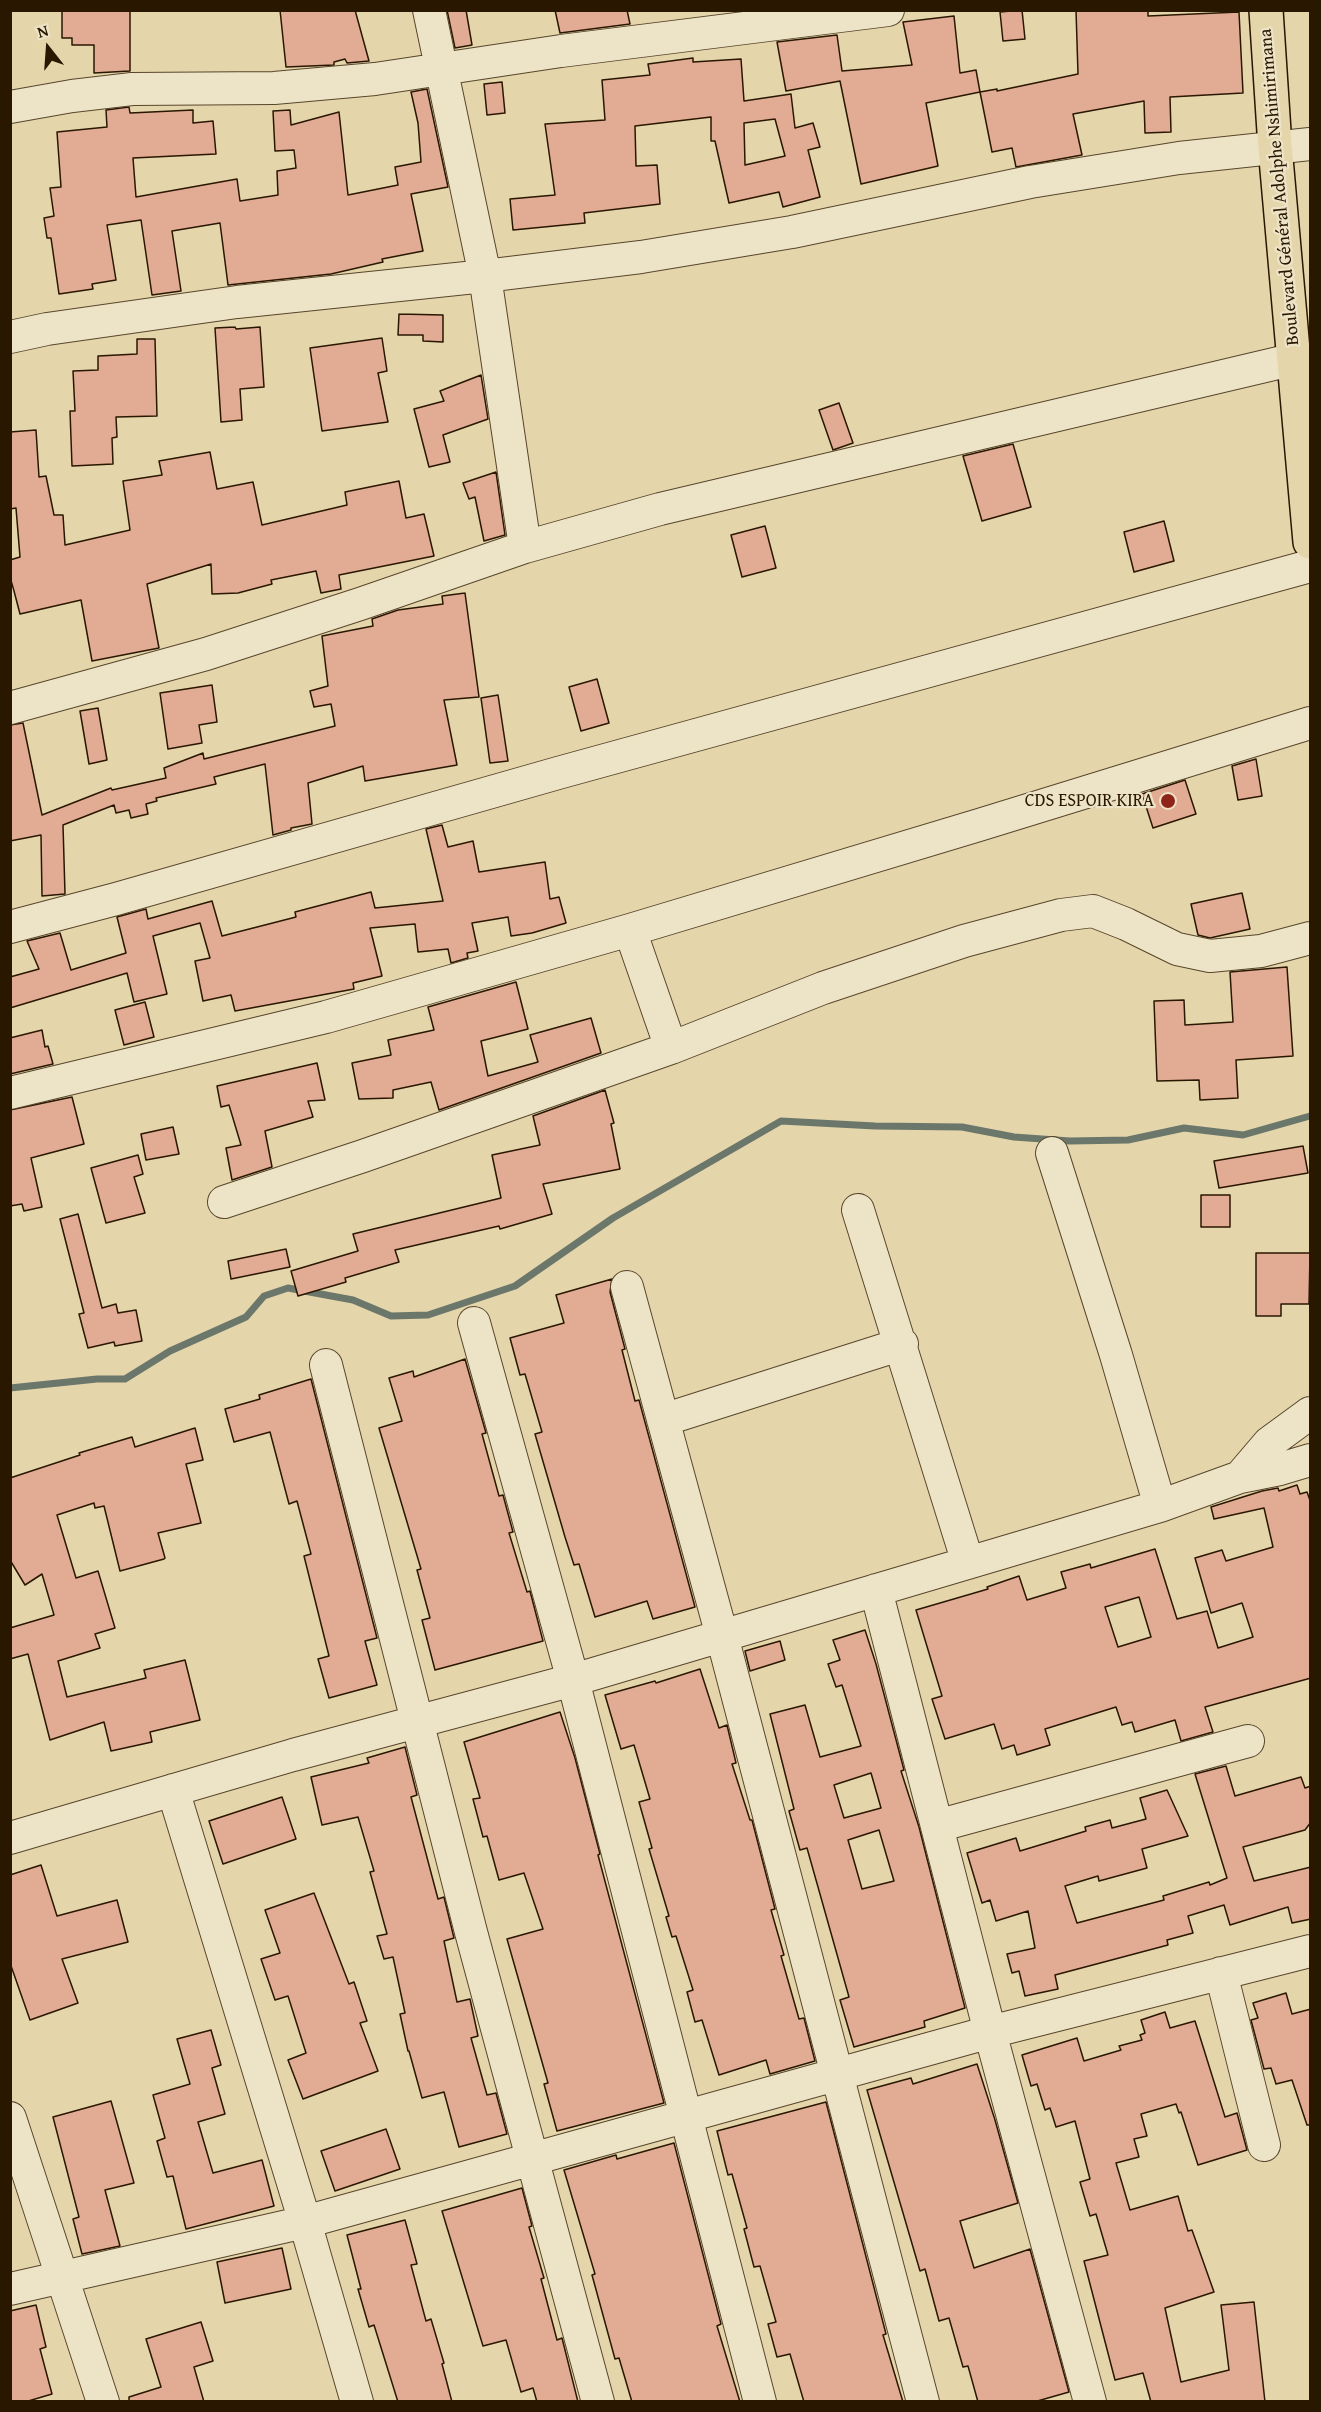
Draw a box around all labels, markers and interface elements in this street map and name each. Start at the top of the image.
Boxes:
north arrow [18,18,78,78]
text: N [34,18,51,44]
street label: Boulevard Général Adolphe Nshimirimana [1255,28,1305,346]
place label: CDS ESPOIR KIRA [1025,790,1154,812]
marker: CDS ESPOIR KIRA [1159,792,1177,810]

